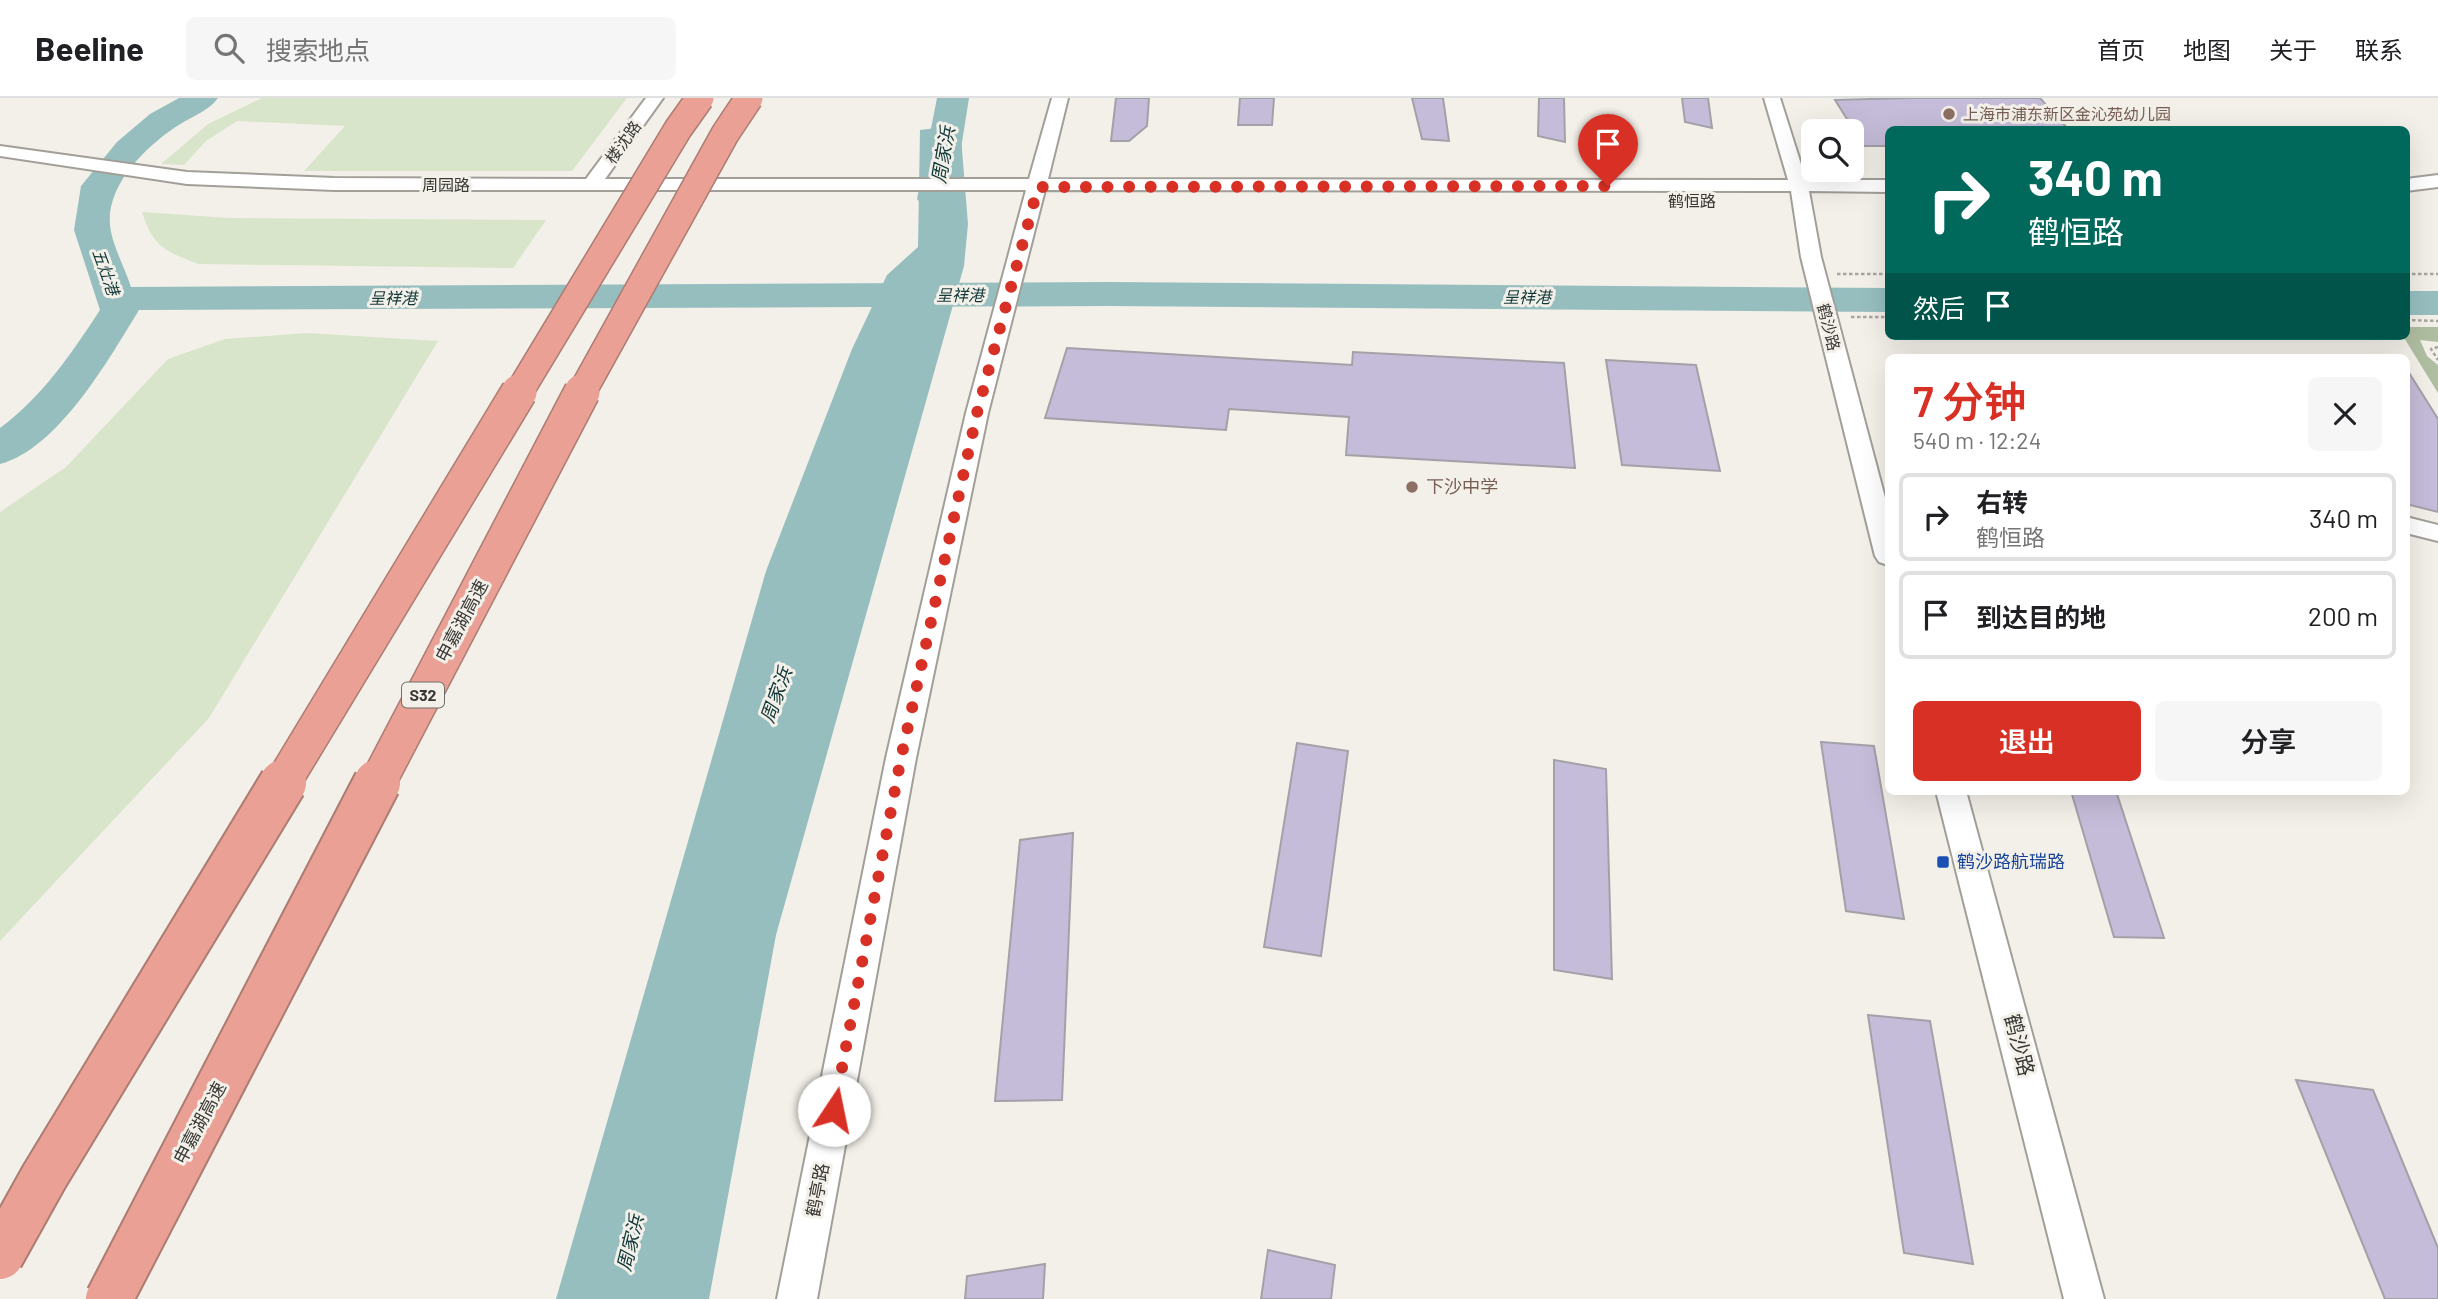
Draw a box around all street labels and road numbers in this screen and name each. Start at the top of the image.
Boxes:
street label: 楼沈路 [601,117,644,167]
street label: 周园路 [422,175,470,194]
street label: 鹤恒路 [1668,191,1716,210]
street label: 鹤沙路 [1814,301,1845,352]
street label: 申嘉湖高速 [430,576,492,665]
road number: S32 [402,682,444,708]
street label: 鹤沙路 [2001,1011,2040,1078]
street label: 申嘉湖高速 [168,1078,230,1167]
street label: 鹤亭路 [801,1161,833,1218]

